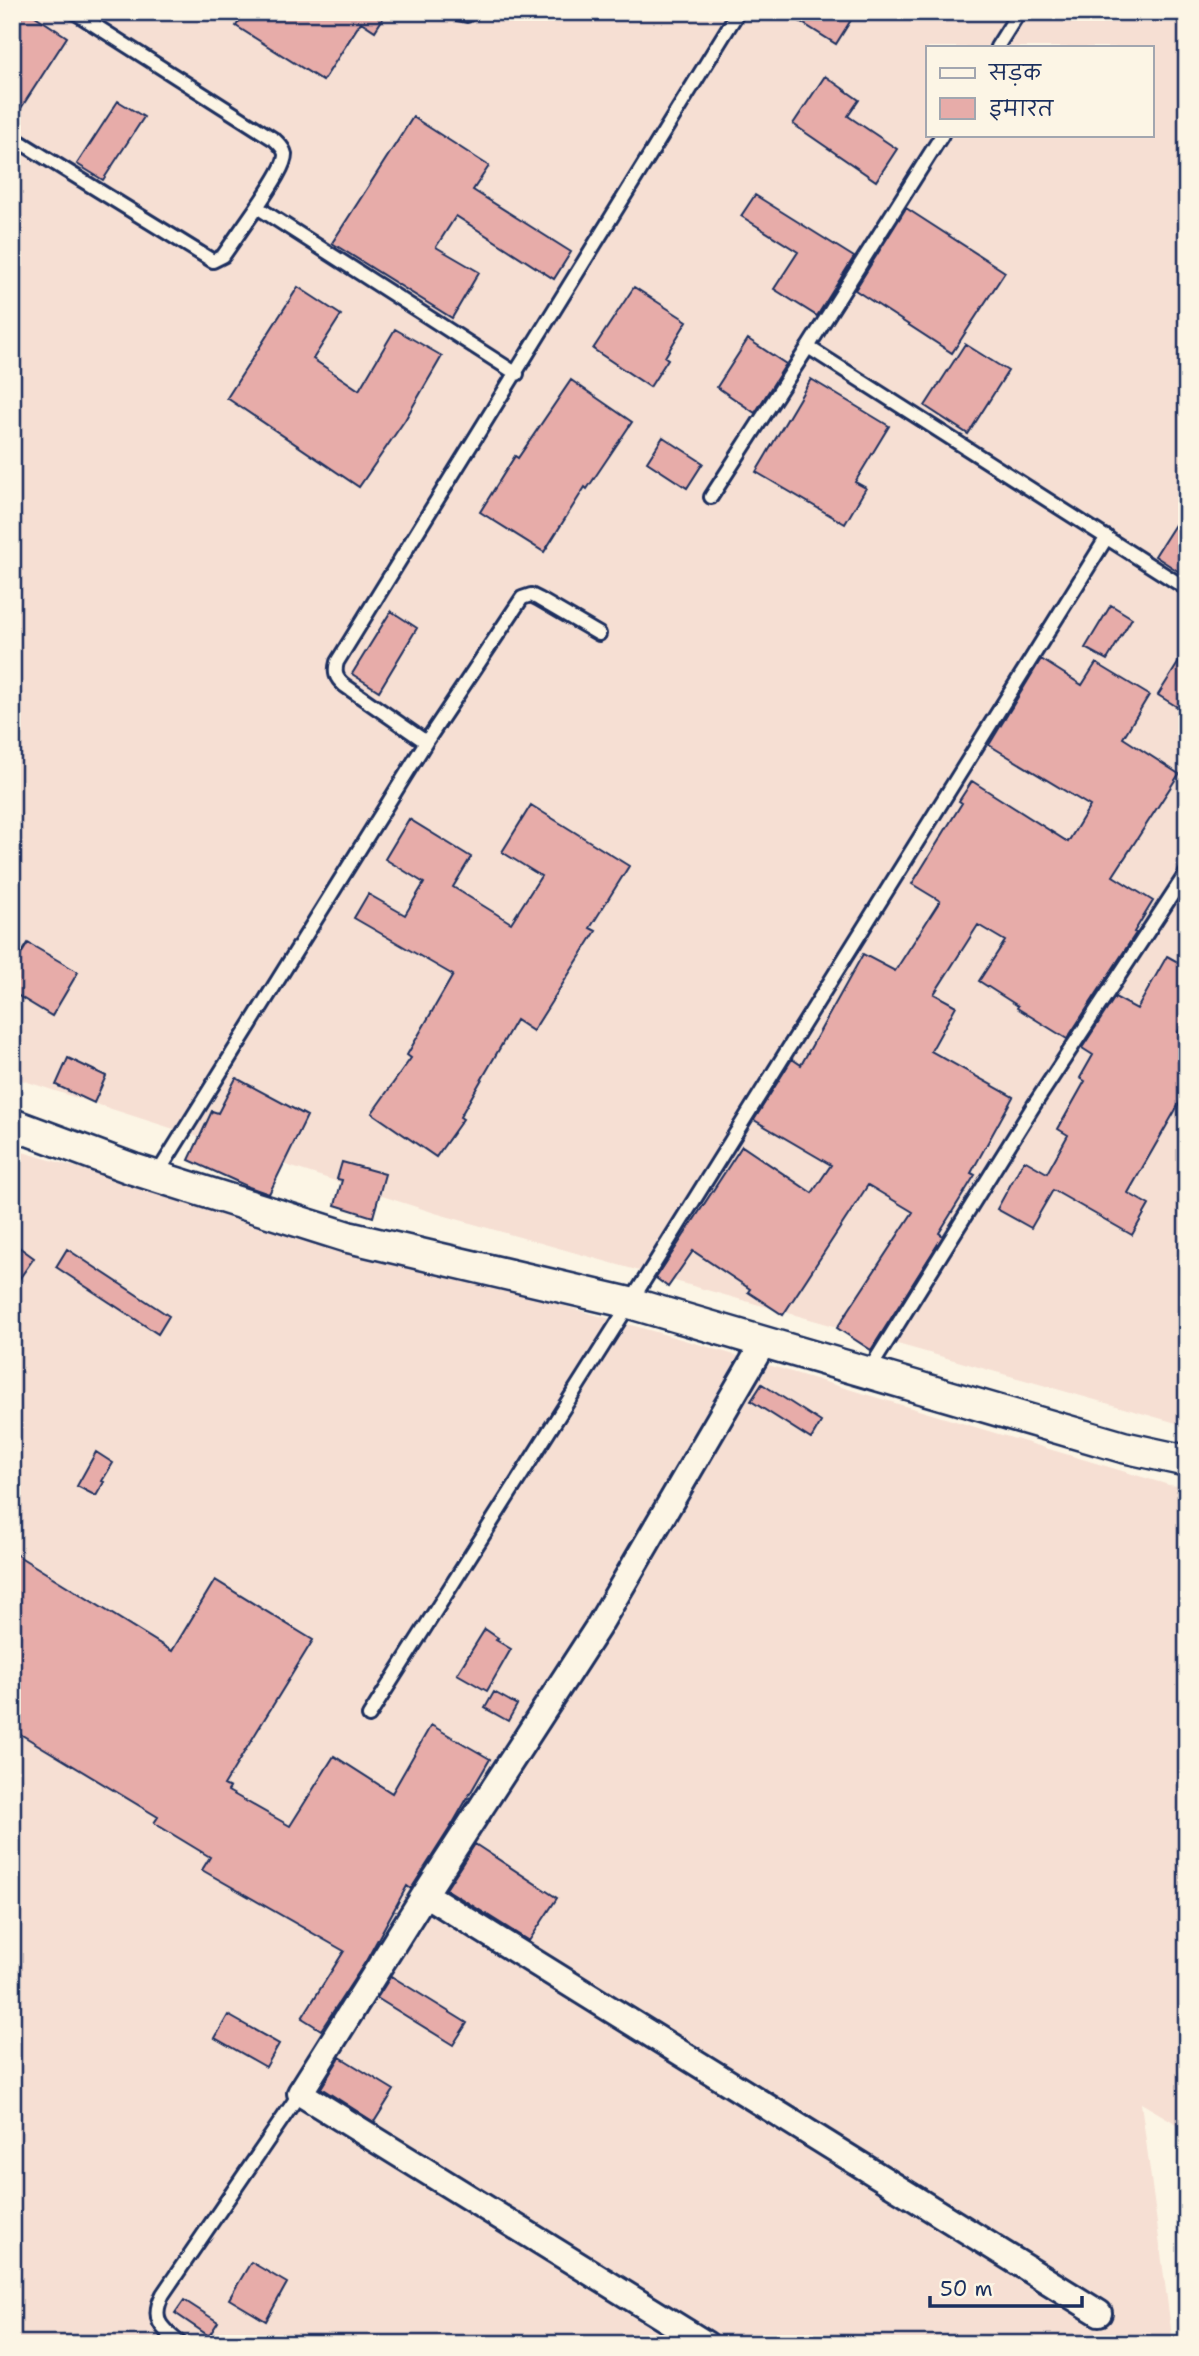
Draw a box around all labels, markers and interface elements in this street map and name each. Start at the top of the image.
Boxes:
legend [926,46,1154,136]
text: सड़क [988,59,1042,87]
text: इमारत [989,95,1055,123]
scale bar [930,2265,1082,2309]
text: 50 m [940,2275,993,2303]

